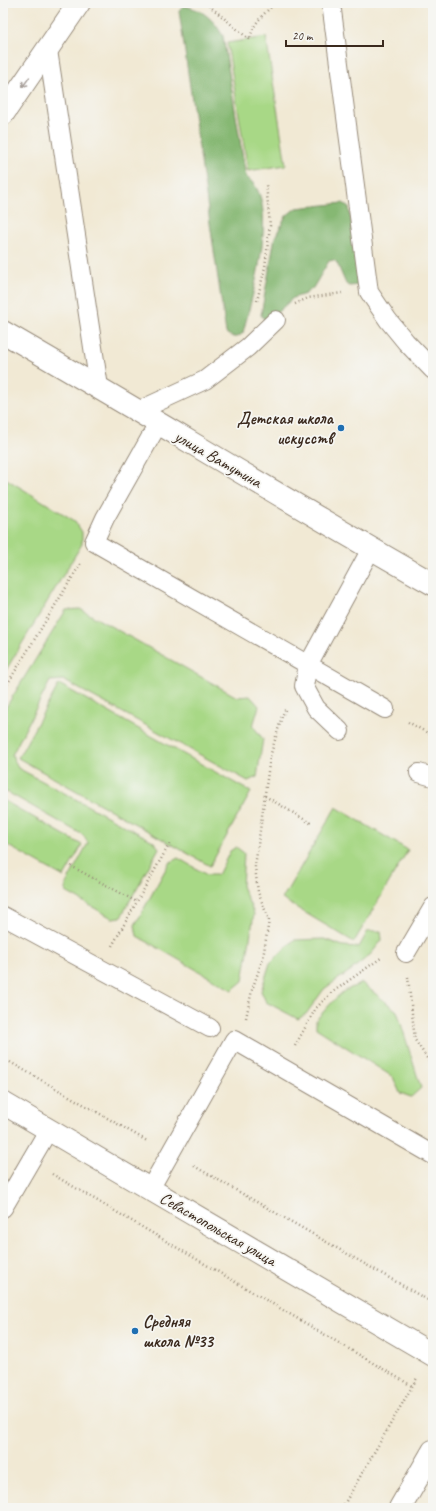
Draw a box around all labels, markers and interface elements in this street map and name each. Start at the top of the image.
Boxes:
scale bar [286,22,383,48]
text: 20 m [292,28,314,44]
one-way arrow [22,76,30,87]
place label: Детская школа искусств [237,408,336,449]
marker: Детская школа искусств [336,423,346,433]
street label: улица Ватутина [170,425,267,493]
street label: Севастопольская улица [156,1187,282,1272]
place label: Средняя школа №33 [143,1311,214,1352]
marker: Средняя школа №33 [130,1326,140,1336]

